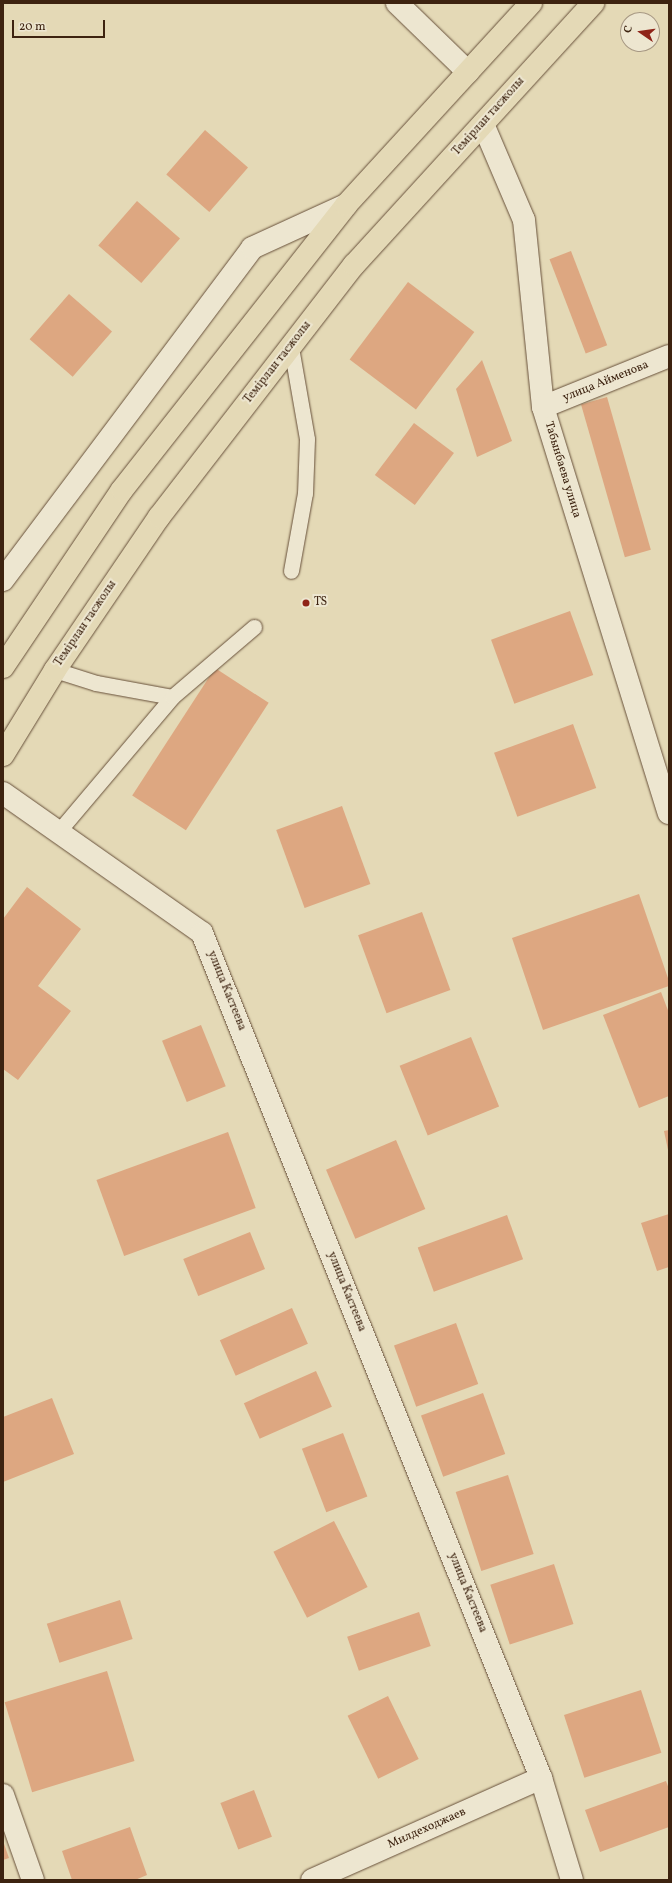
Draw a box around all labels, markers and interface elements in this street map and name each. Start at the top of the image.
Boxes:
scale bar [14,12,107,38]
north arrow [620,12,660,52]
text: 20 m [19,19,46,35]
text: С [621,24,637,35]
street label: Темірлан тасжолы [450,75,528,159]
street label: Темірлан тасжолы [241,319,315,407]
street label: улица Айменова [561,358,651,406]
street label: Табынбаева улица [540,420,584,520]
street label: Темірлан тасжолы [52,578,120,670]
place label: TS [314,596,327,610]
marker: TS [301,598,311,608]
street label: улица Кастеева [203,949,249,1033]
street label: улица Кастеева [323,1250,369,1334]
street label: улица Кастеева [444,1551,490,1635]
street label: Милдеходжаев [386,1805,468,1853]

